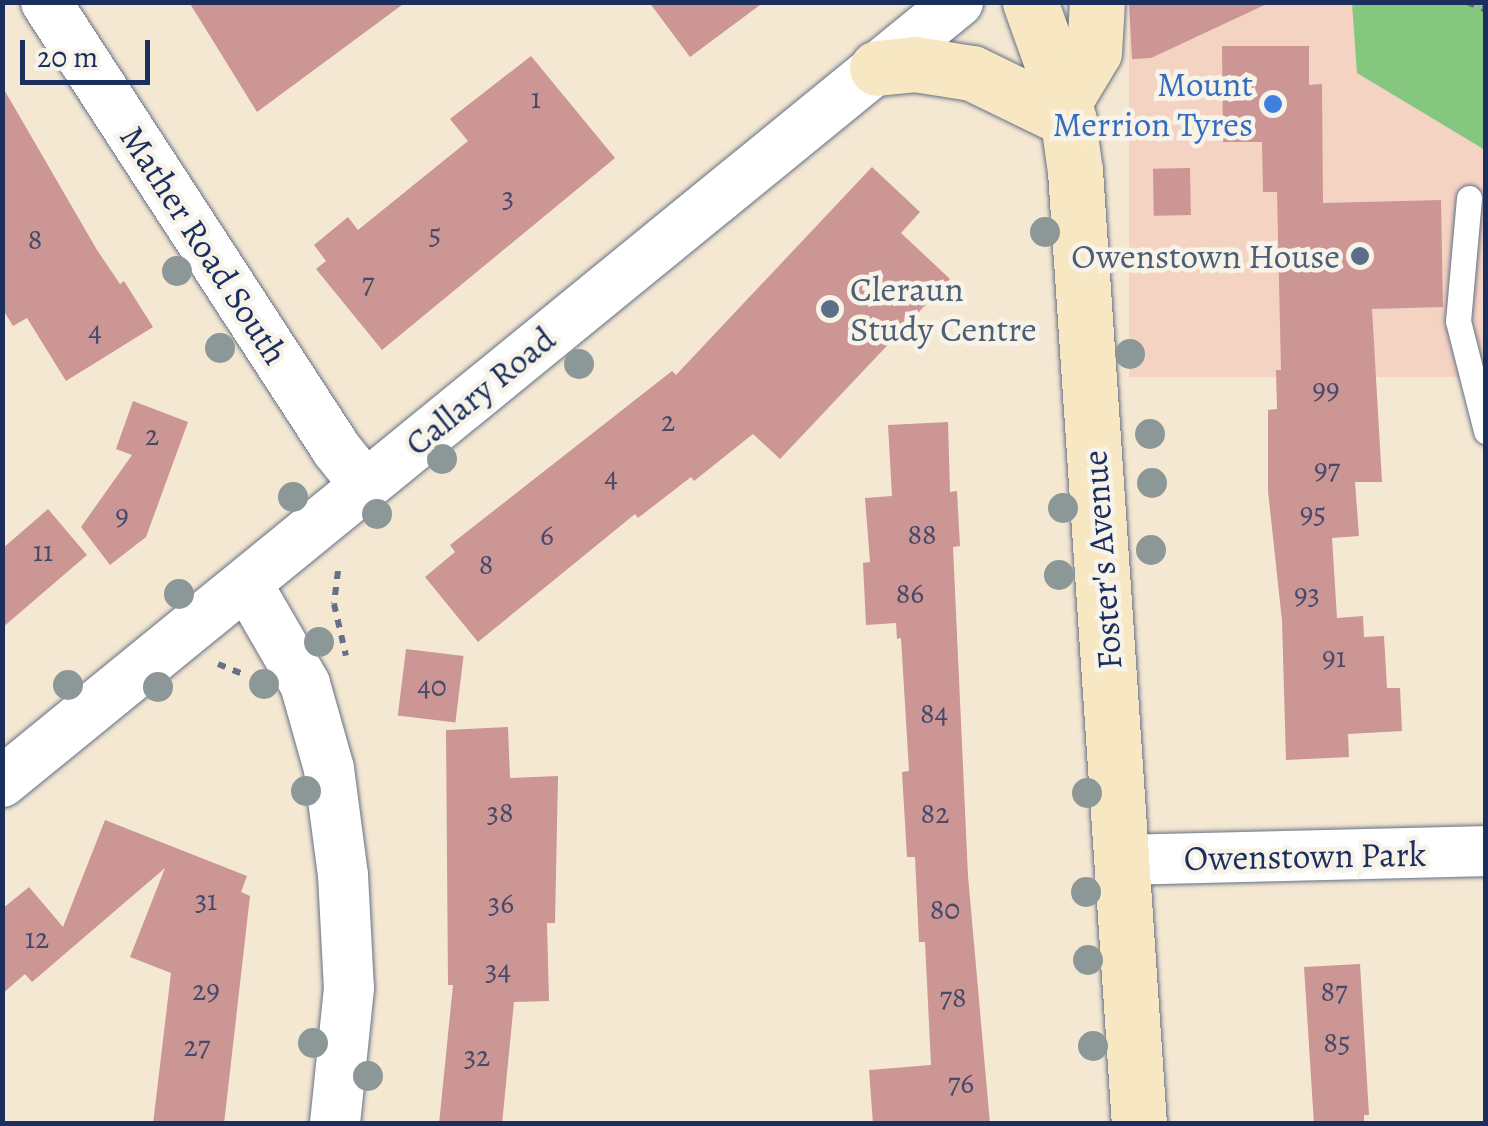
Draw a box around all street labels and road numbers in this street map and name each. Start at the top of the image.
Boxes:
street label: Mather Road South [111,118,297,372]
street label: Callary Road [396,318,564,464]
street label: Foster's Avenue [1073,449,1131,671]
street label: Owenstown Park [1183,833,1427,879]

